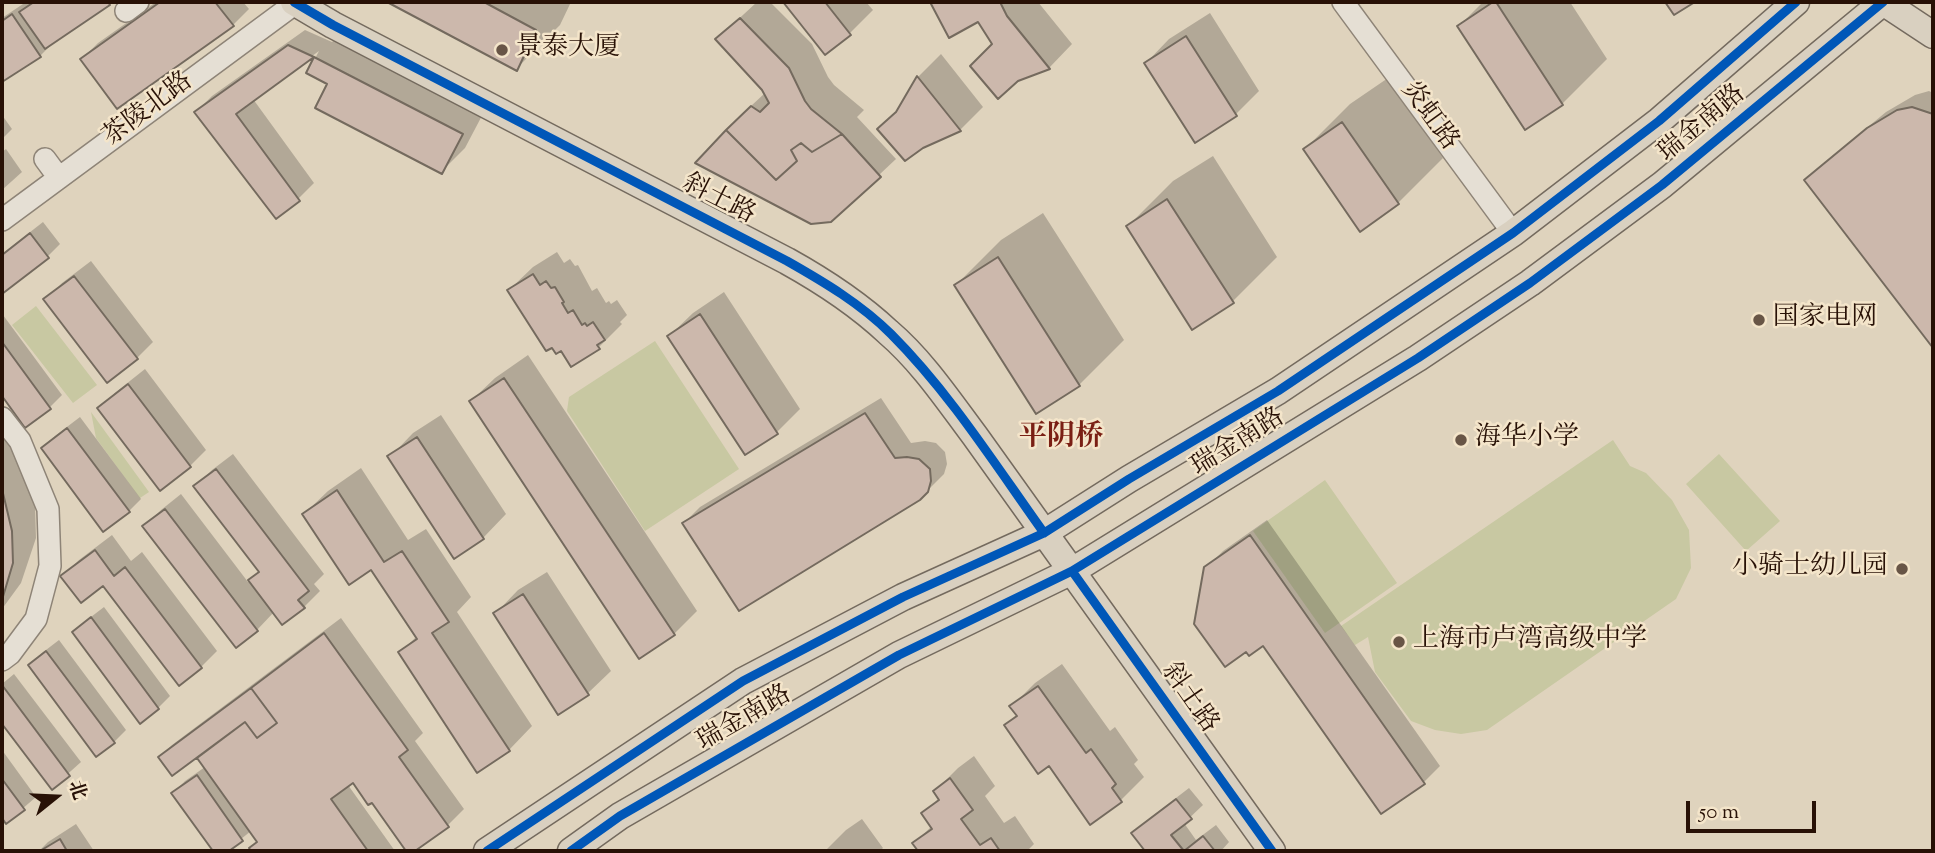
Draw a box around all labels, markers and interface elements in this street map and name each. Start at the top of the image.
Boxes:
place label: 景泰大厦 [516,34,620,66]
marker: 景泰大厦 [494,42,510,58]
street label: 茶陵北路 [98,67,200,155]
street label: 炎虹路 [1392,76,1464,158]
street label: 瑞金南路 [1653,80,1753,170]
street label: 斜土路 [676,169,760,233]
place label: 国家电网 [1773,304,1877,336]
marker: 国家电网 [1751,312,1767,328]
street label: 瑞金南路 [1187,403,1291,485]
district label: 平阴桥 [1019,422,1103,456]
place label: 海华小学 [1475,424,1579,456]
marker: 海华小学 [1453,432,1469,448]
place label: 小骑士幼儿园 [1732,553,1888,585]
marker: 小骑士幼儿园 [1894,561,1910,577]
place label: 上海市卢湾高级中学 [1413,626,1647,658]
marker: 上海市卢湾高级中学 [1391,634,1407,650]
street label: 斜土路 [1153,658,1223,740]
street label: 瑞金南路 [692,680,798,760]
north arrow [21,762,91,832]
text: 北 [61,777,92,804]
scale bar [1690,786,1820,830]
text: 50 m [1699,798,1739,828]

